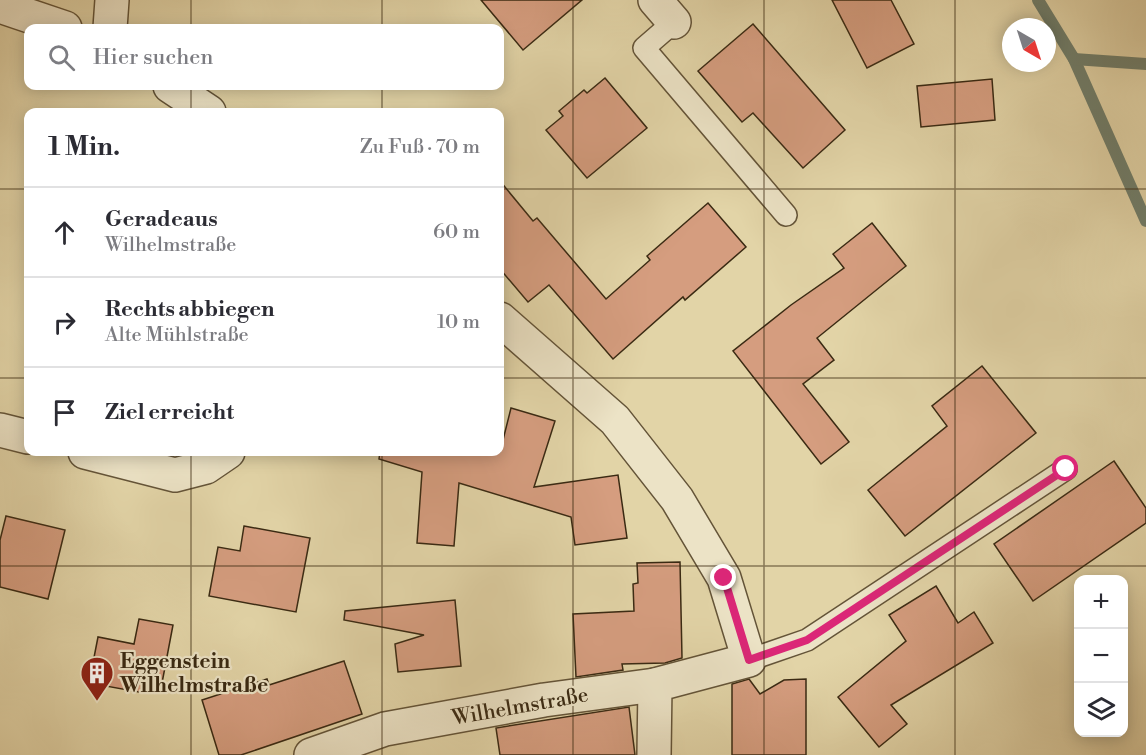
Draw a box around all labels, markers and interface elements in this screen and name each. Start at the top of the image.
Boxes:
north arrow [1002,18,1056,72]
search box [24,24,504,90]
icon: search [45,41,78,74]
text: Hier suchen [93,44,213,71]
text: 1 Min. [48,131,120,163]
text: Zu Fuß · 70 m [360,135,480,160]
text: Geradeaus [105,206,218,233]
icon: ahead [48,216,81,249]
text: 60 m [433,220,480,245]
text: Wilhelmstraße [105,233,236,258]
text: Rechts abbiegen [105,296,275,323]
icon: right [48,306,81,339]
text: 10 m [437,310,480,335]
text: Alte Mühlstraße [105,323,249,348]
icon: arrive [48,396,81,429]
text: Ziel erreicht [105,399,234,426]
route start [1052,455,1078,481]
route end [710,564,736,590]
map controls [1074,575,1128,737]
button: + [1074,575,1128,629]
button: − [1074,629,1128,683]
place label: Eggenstein Wilhelmstraße [119,649,268,699]
building icon: Eggenstein Wilhelmstraße [79,655,115,702]
street label: Wilhelmstraße [449,682,590,732]
button: layers [1074,683,1128,737]

